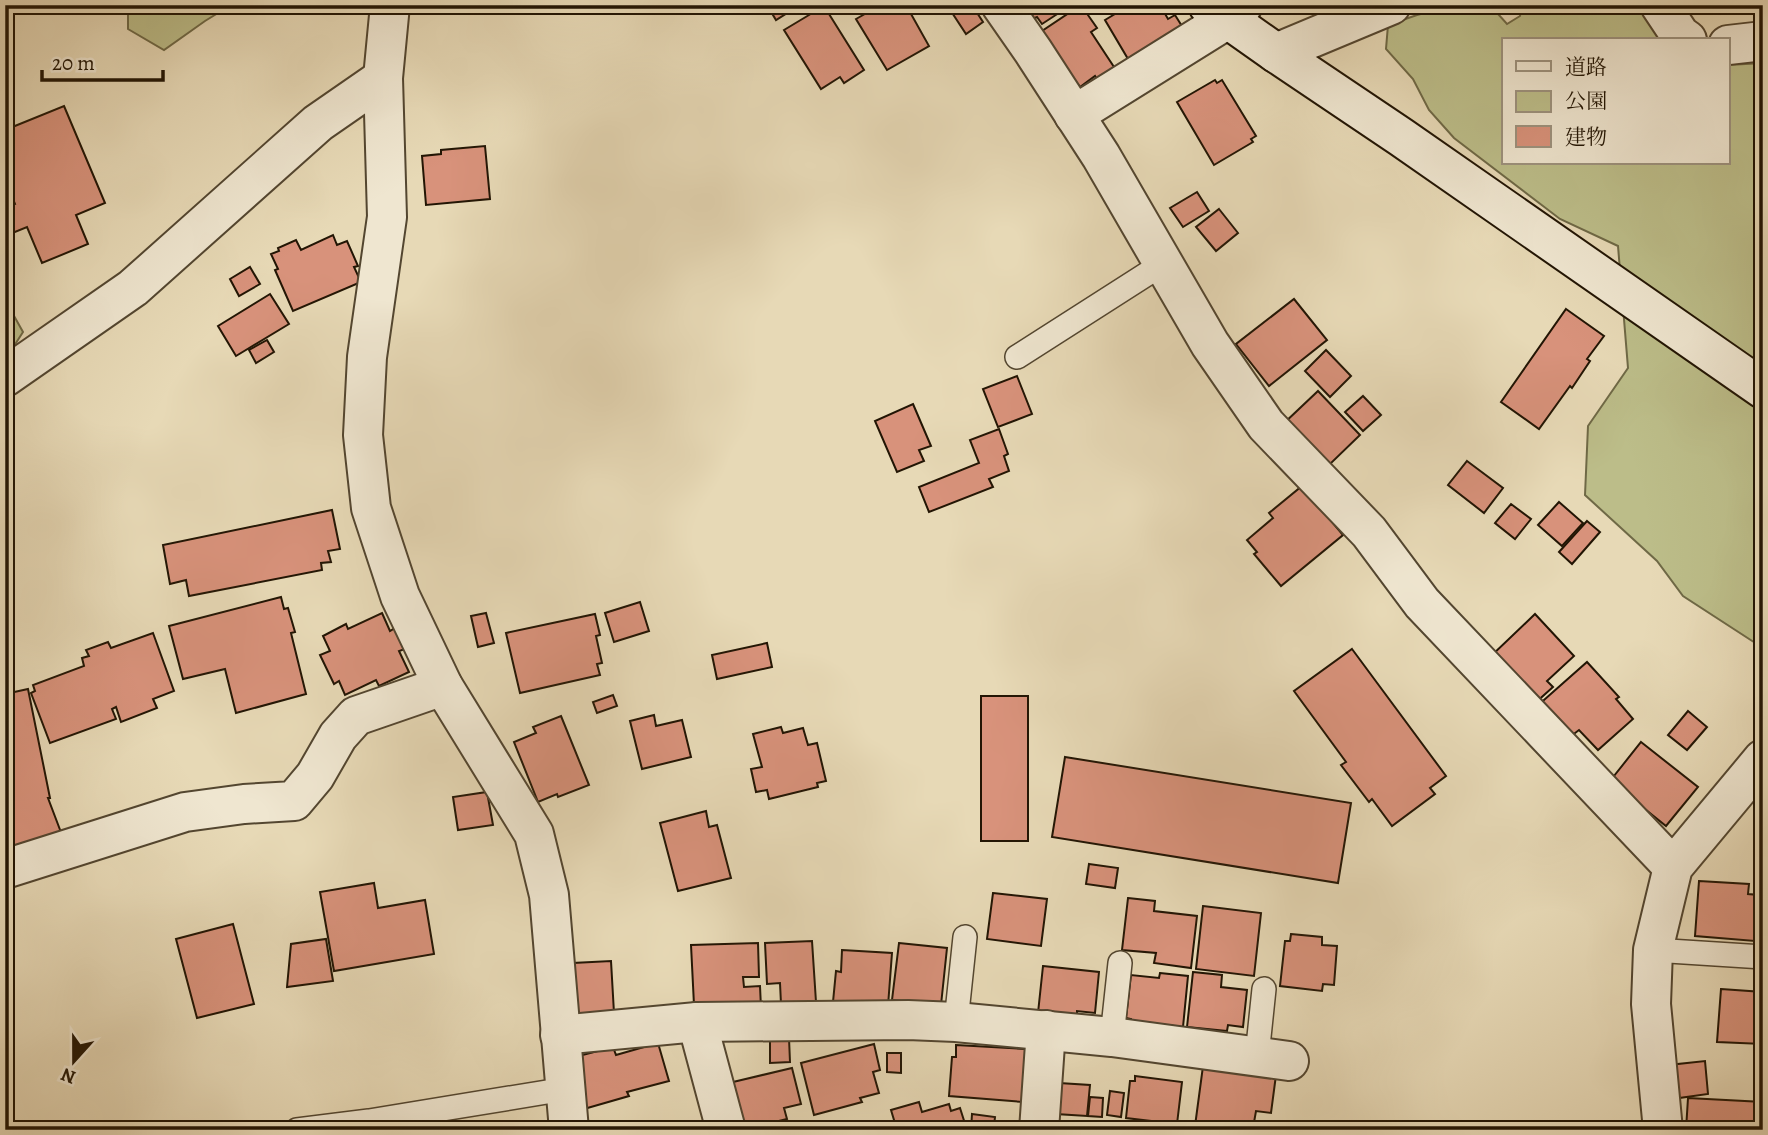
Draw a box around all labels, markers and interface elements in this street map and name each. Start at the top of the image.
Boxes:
scale bar [42,38,163,82]
legend [1502,38,1730,164]
text: 20 m [52,49,95,77]
text: 道路 [1565,53,1607,81]
text: 公園 [1565,87,1607,115]
text: 建物 [1565,123,1607,151]
north arrow [38,1026,108,1096]
text: N [57,1061,79,1091]

